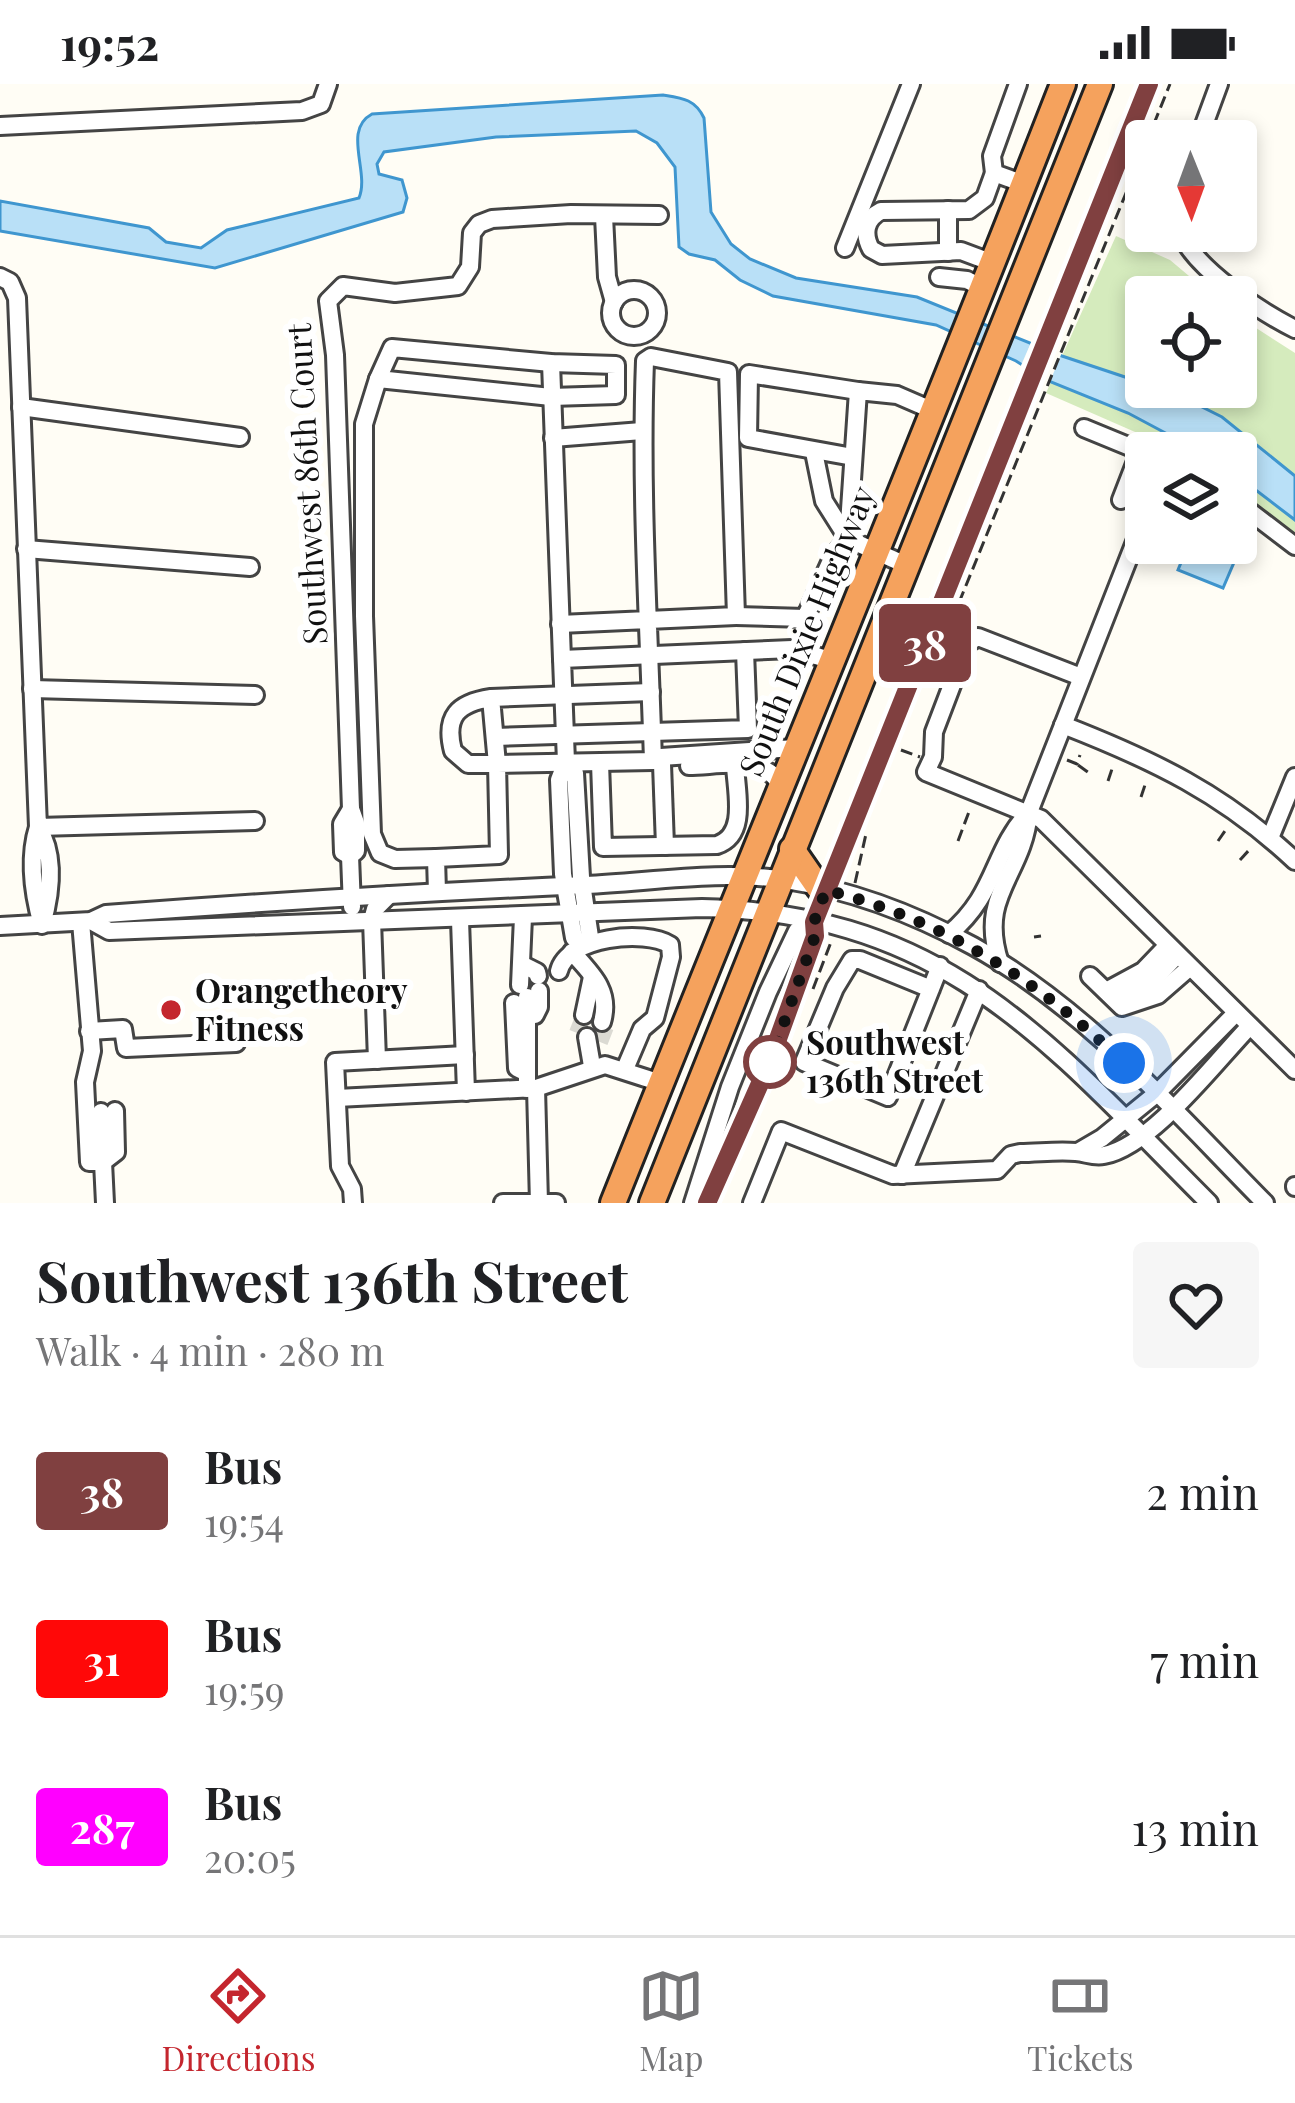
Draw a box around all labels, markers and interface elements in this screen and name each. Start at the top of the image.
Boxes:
text: 19:52 [60,12,159,72]
north arrow [1125,120,1257,252]
map controls [1125,120,1257,564]
button: locate [1125,276,1257,408]
street label: Southwest 86th Court [275,321,335,646]
button: layers [1125,432,1257,564]
street label: South Dixie Highway [727,478,884,782]
line badge: 38 [871,604,979,682]
text: 38 [903,615,947,671]
place label: Orangetheory Fitness [195,967,408,1049]
marker: Orangetheory Fitness [158,997,184,1023]
place label: Southwest 136th Street [806,1019,984,1101]
your location [1094,1033,1154,1093]
marker: Southwest 136th Street [745,1037,795,1087]
text: Southwest 136th Street [36,1241,628,1317]
button: heart [1133,1242,1259,1368]
text: Walk · 4 min · 280 m [36,1324,385,1376]
text: Bus [204,1435,282,1495]
text: 2 min [1146,1461,1259,1521]
text: 38 [80,1463,124,1519]
text: 19:54 [204,1495,284,1547]
text: Bus [204,1603,282,1663]
text: 7 min [1150,1629,1259,1689]
text: 31 [84,1631,120,1687]
text: 19:59 [204,1663,285,1715]
text: Bus [204,1771,282,1831]
text: 13 min [1132,1797,1259,1857]
text: 287 [70,1799,134,1855]
text: 20:05 [204,1831,296,1883]
tab: Directions [161,1963,316,2079]
tab: Map [638,1963,704,2079]
tab: Tickets [1027,1963,1134,2079]

